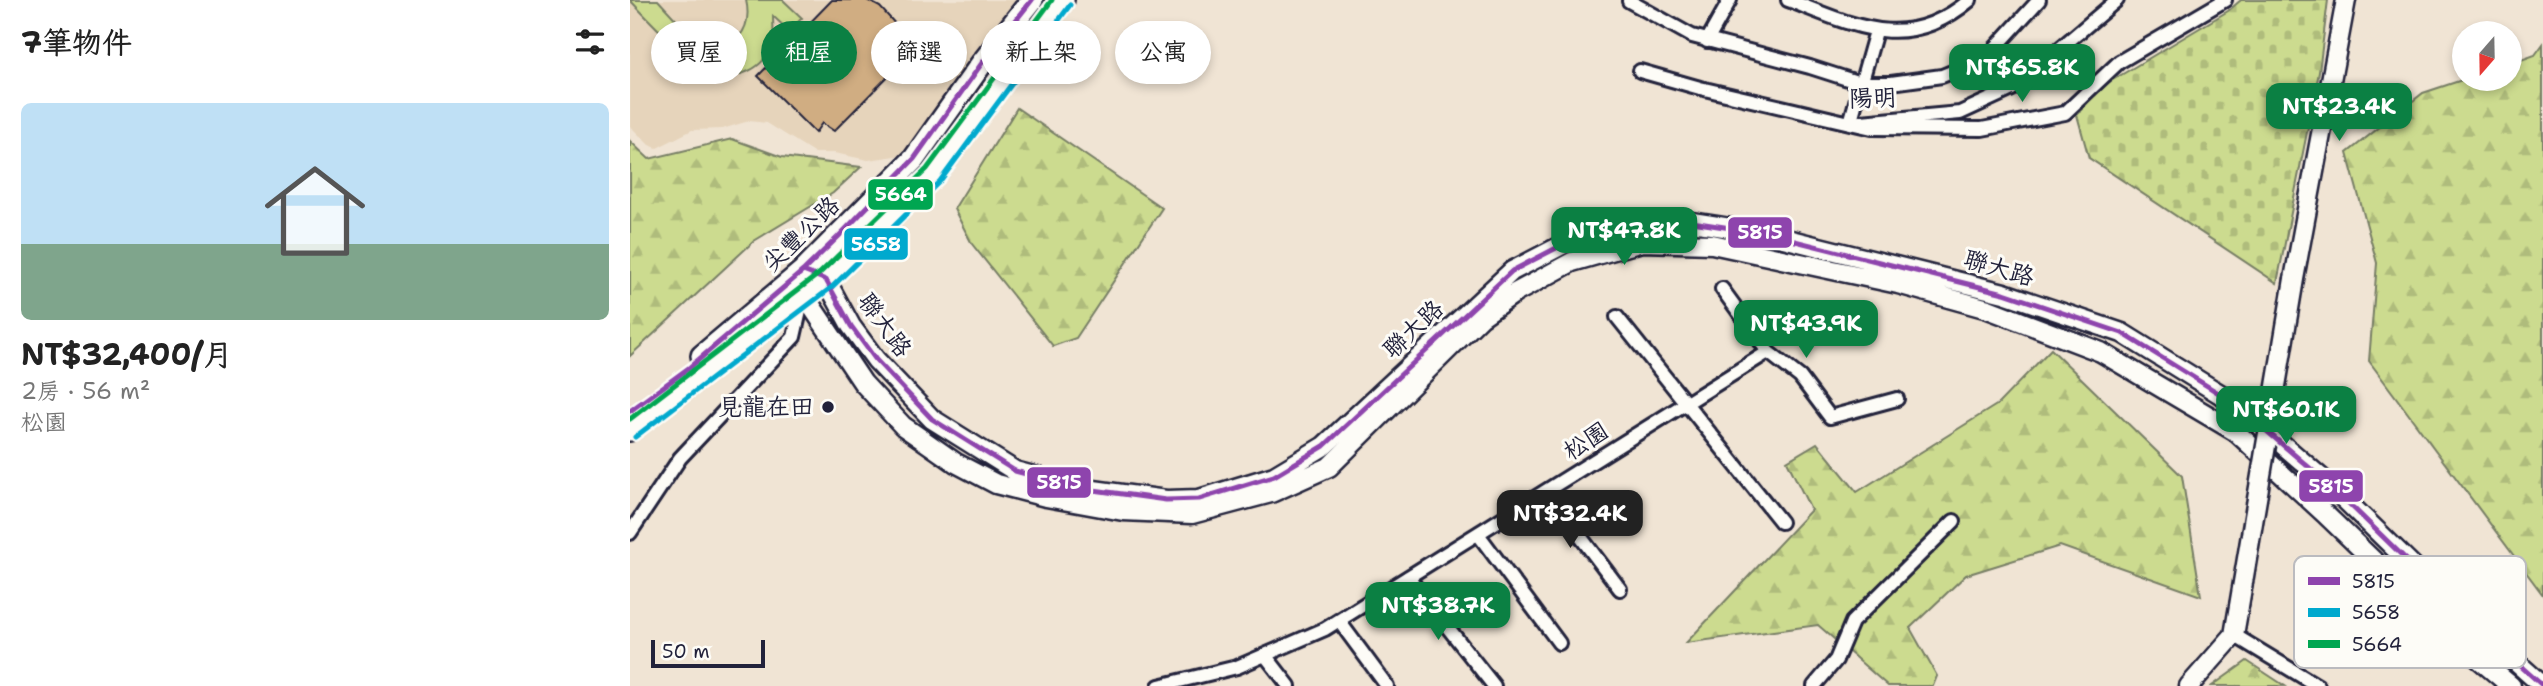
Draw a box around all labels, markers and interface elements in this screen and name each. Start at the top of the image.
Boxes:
chip: 買屋 [651,21,747,84]
chip: 租屋 [761,21,857,84]
chip: 篩選 [871,21,967,84]
chip: 新上架 [981,21,1101,84]
chip: 公寓 [1115,21,1211,84]
north arrow [2452,21,2522,91]
map controls [2452,21,2522,91]
text: 7筆物件 [21,22,132,63]
icon: filters [571,23,609,61]
pin: NT$65.8K [1950,44,2094,104]
text: NT$65.8K [1965,52,2079,82]
street label: 陽明 [1848,81,1898,115]
pin: NT$23.4K [2267,83,2411,143]
text: NT$23.4K [2282,91,2396,121]
icon: home [252,148,378,274]
line badge: 5664 [867,178,934,211]
text: 5664 [875,182,928,207]
street label: 尖豐公路 [755,189,847,279]
pin: NT$47.8K [1552,208,1696,267]
text: NT$47.8K [1567,215,1681,245]
line badge: 5815 [1727,216,1793,249]
text: 5815 [1737,220,1783,245]
line badge: 5658 [843,227,909,261]
text: 5658 [851,232,901,257]
street label: 聯大路 [1960,243,2038,293]
street label: 聯大路 [851,286,919,364]
street label: 聯大路 [1376,293,1450,365]
pin: NT$43.9K [1734,300,1878,360]
text: NT$43.9K [1750,308,1862,338]
text: NT$32,400/月 [21,334,233,375]
text: 2房 · 56 m² [21,376,150,406]
pin: NT$60.1K [2214,386,2358,446]
place label: 見龍在田 [718,391,814,423]
text: NT$60.1K [2232,394,2340,424]
marker: 見龍在田 [820,399,836,415]
text: 松園 [21,407,67,437]
street label: 松園 [1557,415,1615,467]
line badge: 5815 [1026,466,1092,499]
line badge: 5815 [2298,469,2364,503]
text: 5815 [1036,470,1082,495]
text: 5815 [2308,474,2354,499]
pin: NT$32.4K [1498,490,1642,550]
text: NT$32.4K [1513,498,1627,528]
legend [2294,556,2526,668]
text: 5815 [2352,569,2395,594]
pin: NT$38.7K [1366,582,1510,642]
text: NT$38.7K [1381,590,1495,620]
text: 5658 [2352,600,2400,625]
text: 5664 [2352,632,2402,657]
scale bar [651,637,765,669]
text: 50 m [662,639,710,664]

